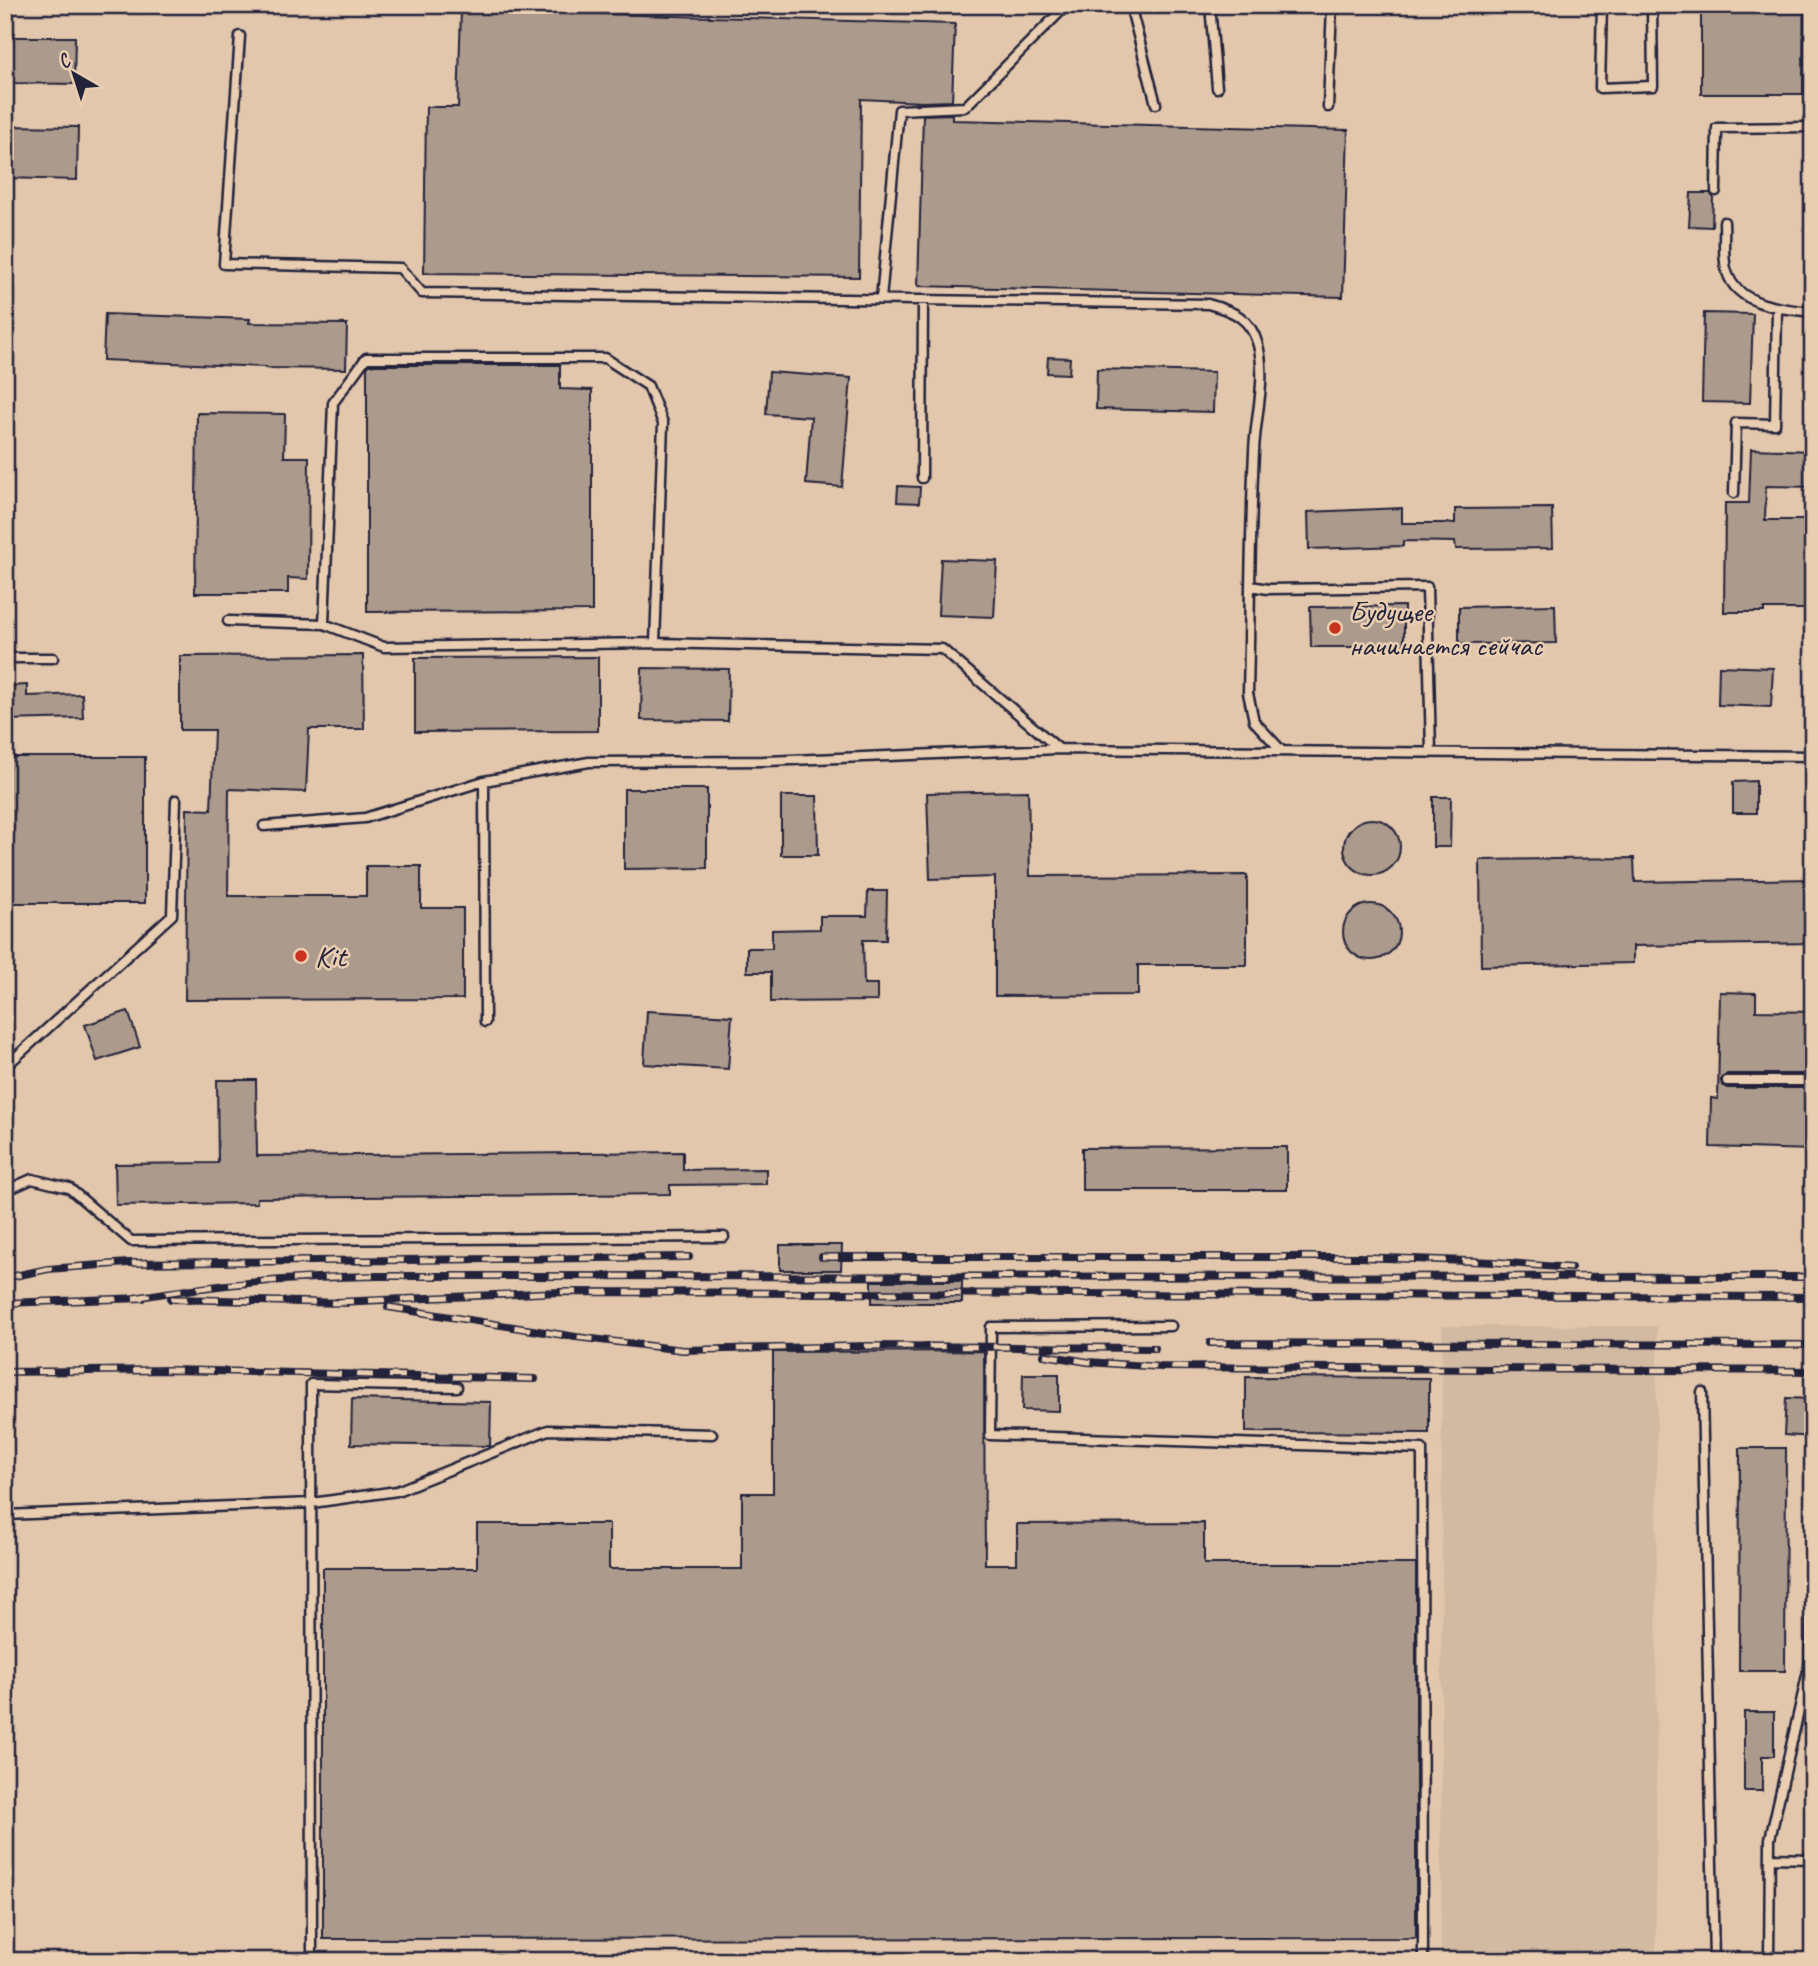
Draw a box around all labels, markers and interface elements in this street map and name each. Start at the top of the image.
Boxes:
north arrow [38,38,108,108]
text: С [53,48,77,74]
place label: Будущее начинается сейчас [1349,592,1543,664]
marker: Будущее начинается сейчас [1327,620,1343,636]
place label: Kit [315,937,349,975]
marker: Kit [293,948,309,964]

